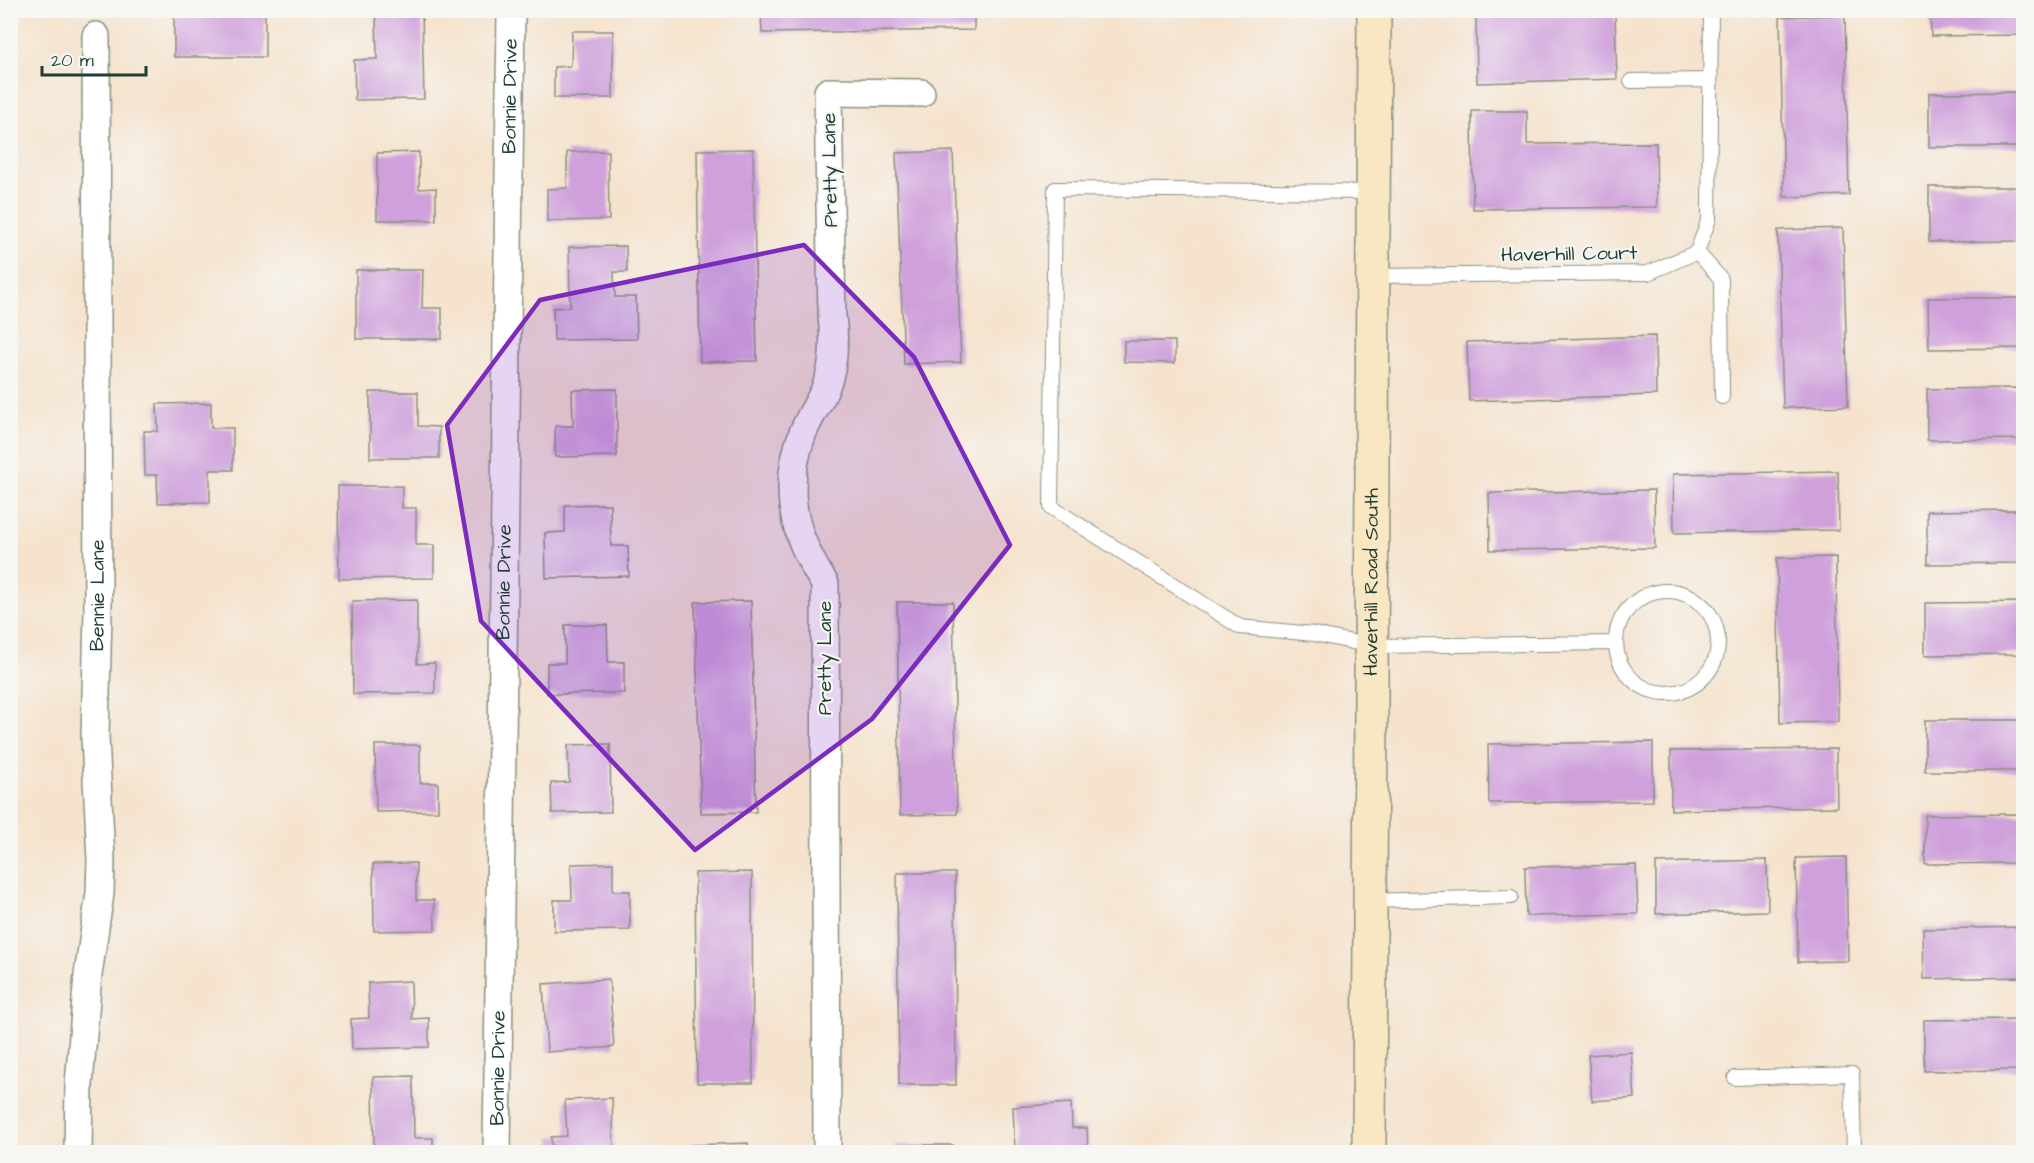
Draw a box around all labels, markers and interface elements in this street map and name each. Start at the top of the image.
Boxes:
street label: Bonnie Drive [495,38,525,154]
scale bar [42,39,146,77]
text: 20 m [51,48,94,73]
street label: Pretty Lane [815,112,846,228]
street label: Haverhill Court [1501,239,1637,269]
street label: Haverhill Road South [1357,488,1386,676]
street label: Bonnie Drive [489,524,519,640]
street label: Bennie Lane [83,539,112,652]
street label: Pretty Lane [811,601,840,715]
street label: Bonnie Drive [483,1010,513,1126]

